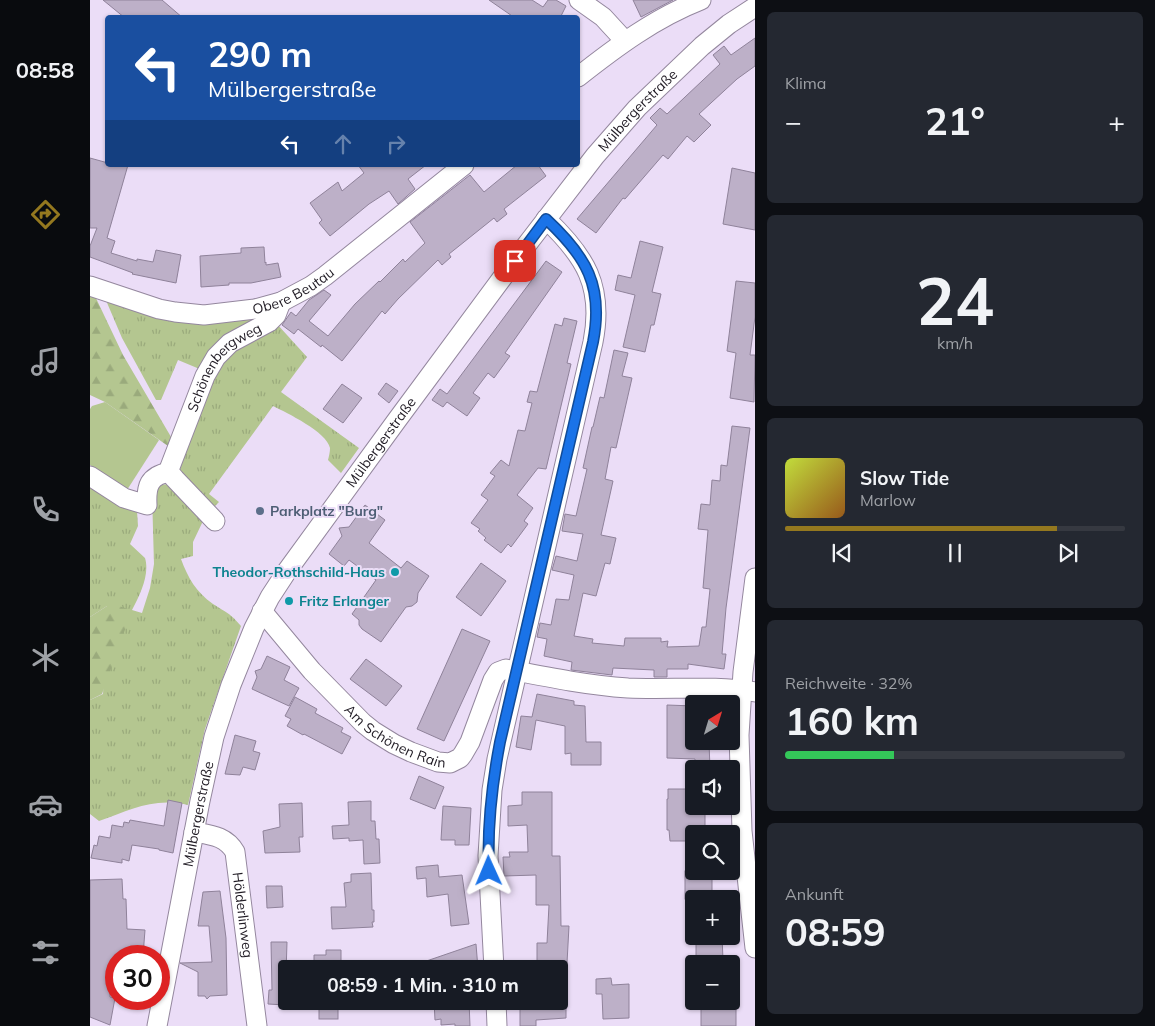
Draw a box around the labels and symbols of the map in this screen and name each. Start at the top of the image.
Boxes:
street label: Mülbergerstraße [594,65,681,155]
pin [494,240,536,282]
street label: Obere Beutau [250,263,338,318]
street label: Schönenbergweg [183,319,264,414]
street label: Mülbergerstraße [342,394,420,491]
place label: Parkplatz "Burg" [270,502,383,520]
marker: Parkplatz "Burg" [254,505,266,517]
place label: Theodor-Rothschild-Haus [212,563,385,581]
marker: Theodor-Rothschild-Haus [389,566,401,578]
place label: Fritz Erlanger [299,592,390,610]
marker: Fritz Erlanger [283,595,295,607]
north arrow [685,695,740,750]
street label: Am Schönen Rain [341,701,446,772]
street label: Mülbergerstraße [179,759,217,868]
position arrow [462,844,514,896]
street label: Hölderlinweg [229,871,257,959]
speed limit sign: 30 [105,945,170,1010]

